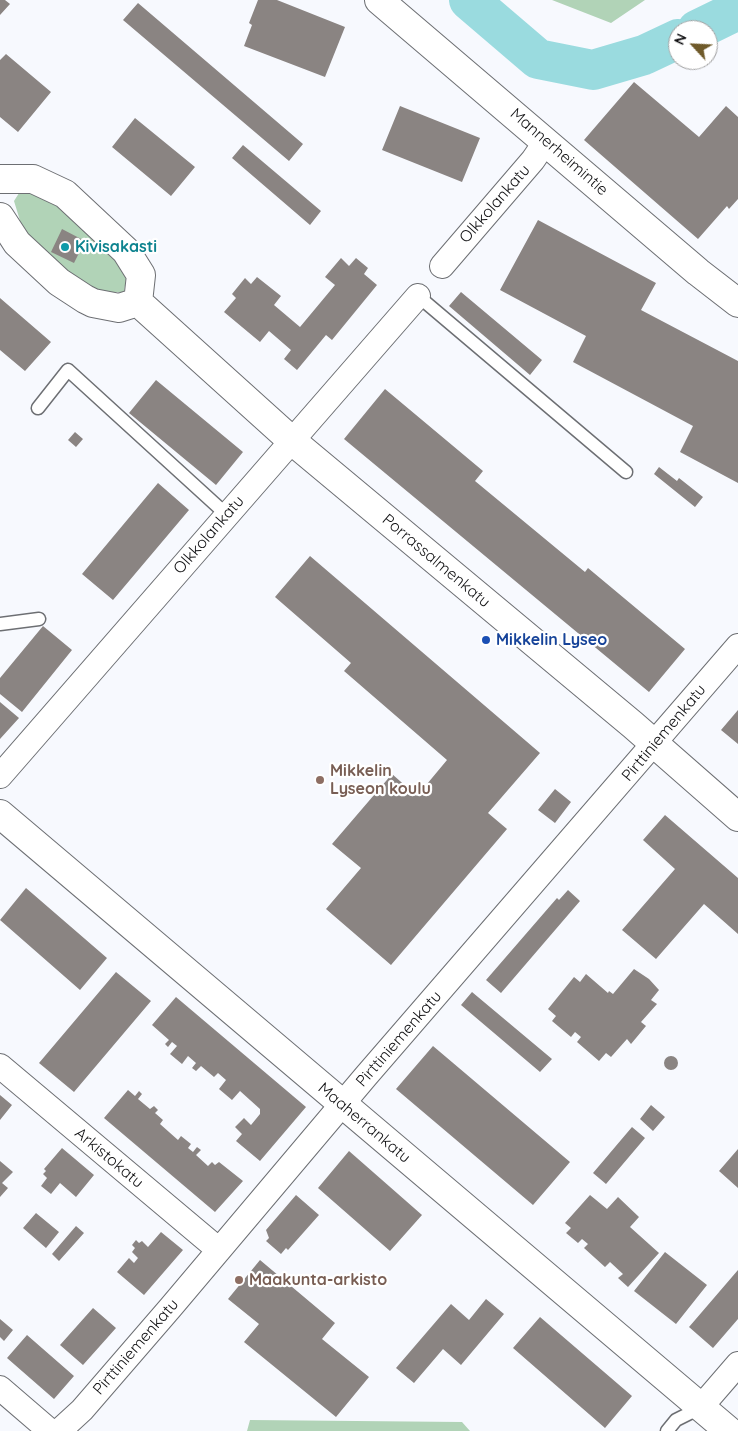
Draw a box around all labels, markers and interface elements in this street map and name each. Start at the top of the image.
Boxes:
north arrow [668,20,718,70]
text: N [670,31,691,48]
street label: Mannerheimintie [506,104,612,200]
street label: Olkkolankatu [456,161,534,247]
place label: Kivisakasti [75,237,157,257]
marker: Kivisakasti [59,241,71,253]
street label: Olkkolankatu [170,492,248,578]
street label: Porrassalmenkatu [378,510,494,612]
place label: Mikkelin Lyseo [496,630,607,650]
marker: Mikkelin Lyseo [480,634,492,646]
street label: Pirttiniemenkatu [618,681,710,785]
place label: Mikkelin Lyseon koulu [330,761,431,799]
marker: Mikkelin Lyseon koulu [314,774,326,786]
street label: Pirttiniemenkatu [352,987,446,1091]
street label: Maaherrankatu [314,1079,414,1167]
street label: Arkistokatu [71,1124,147,1192]
place label: Maakunta-arkisto [249,1270,387,1290]
marker: Maakunta-arkisto [233,1274,245,1286]
street label: Pirttiniemenkatu [89,1295,183,1399]

